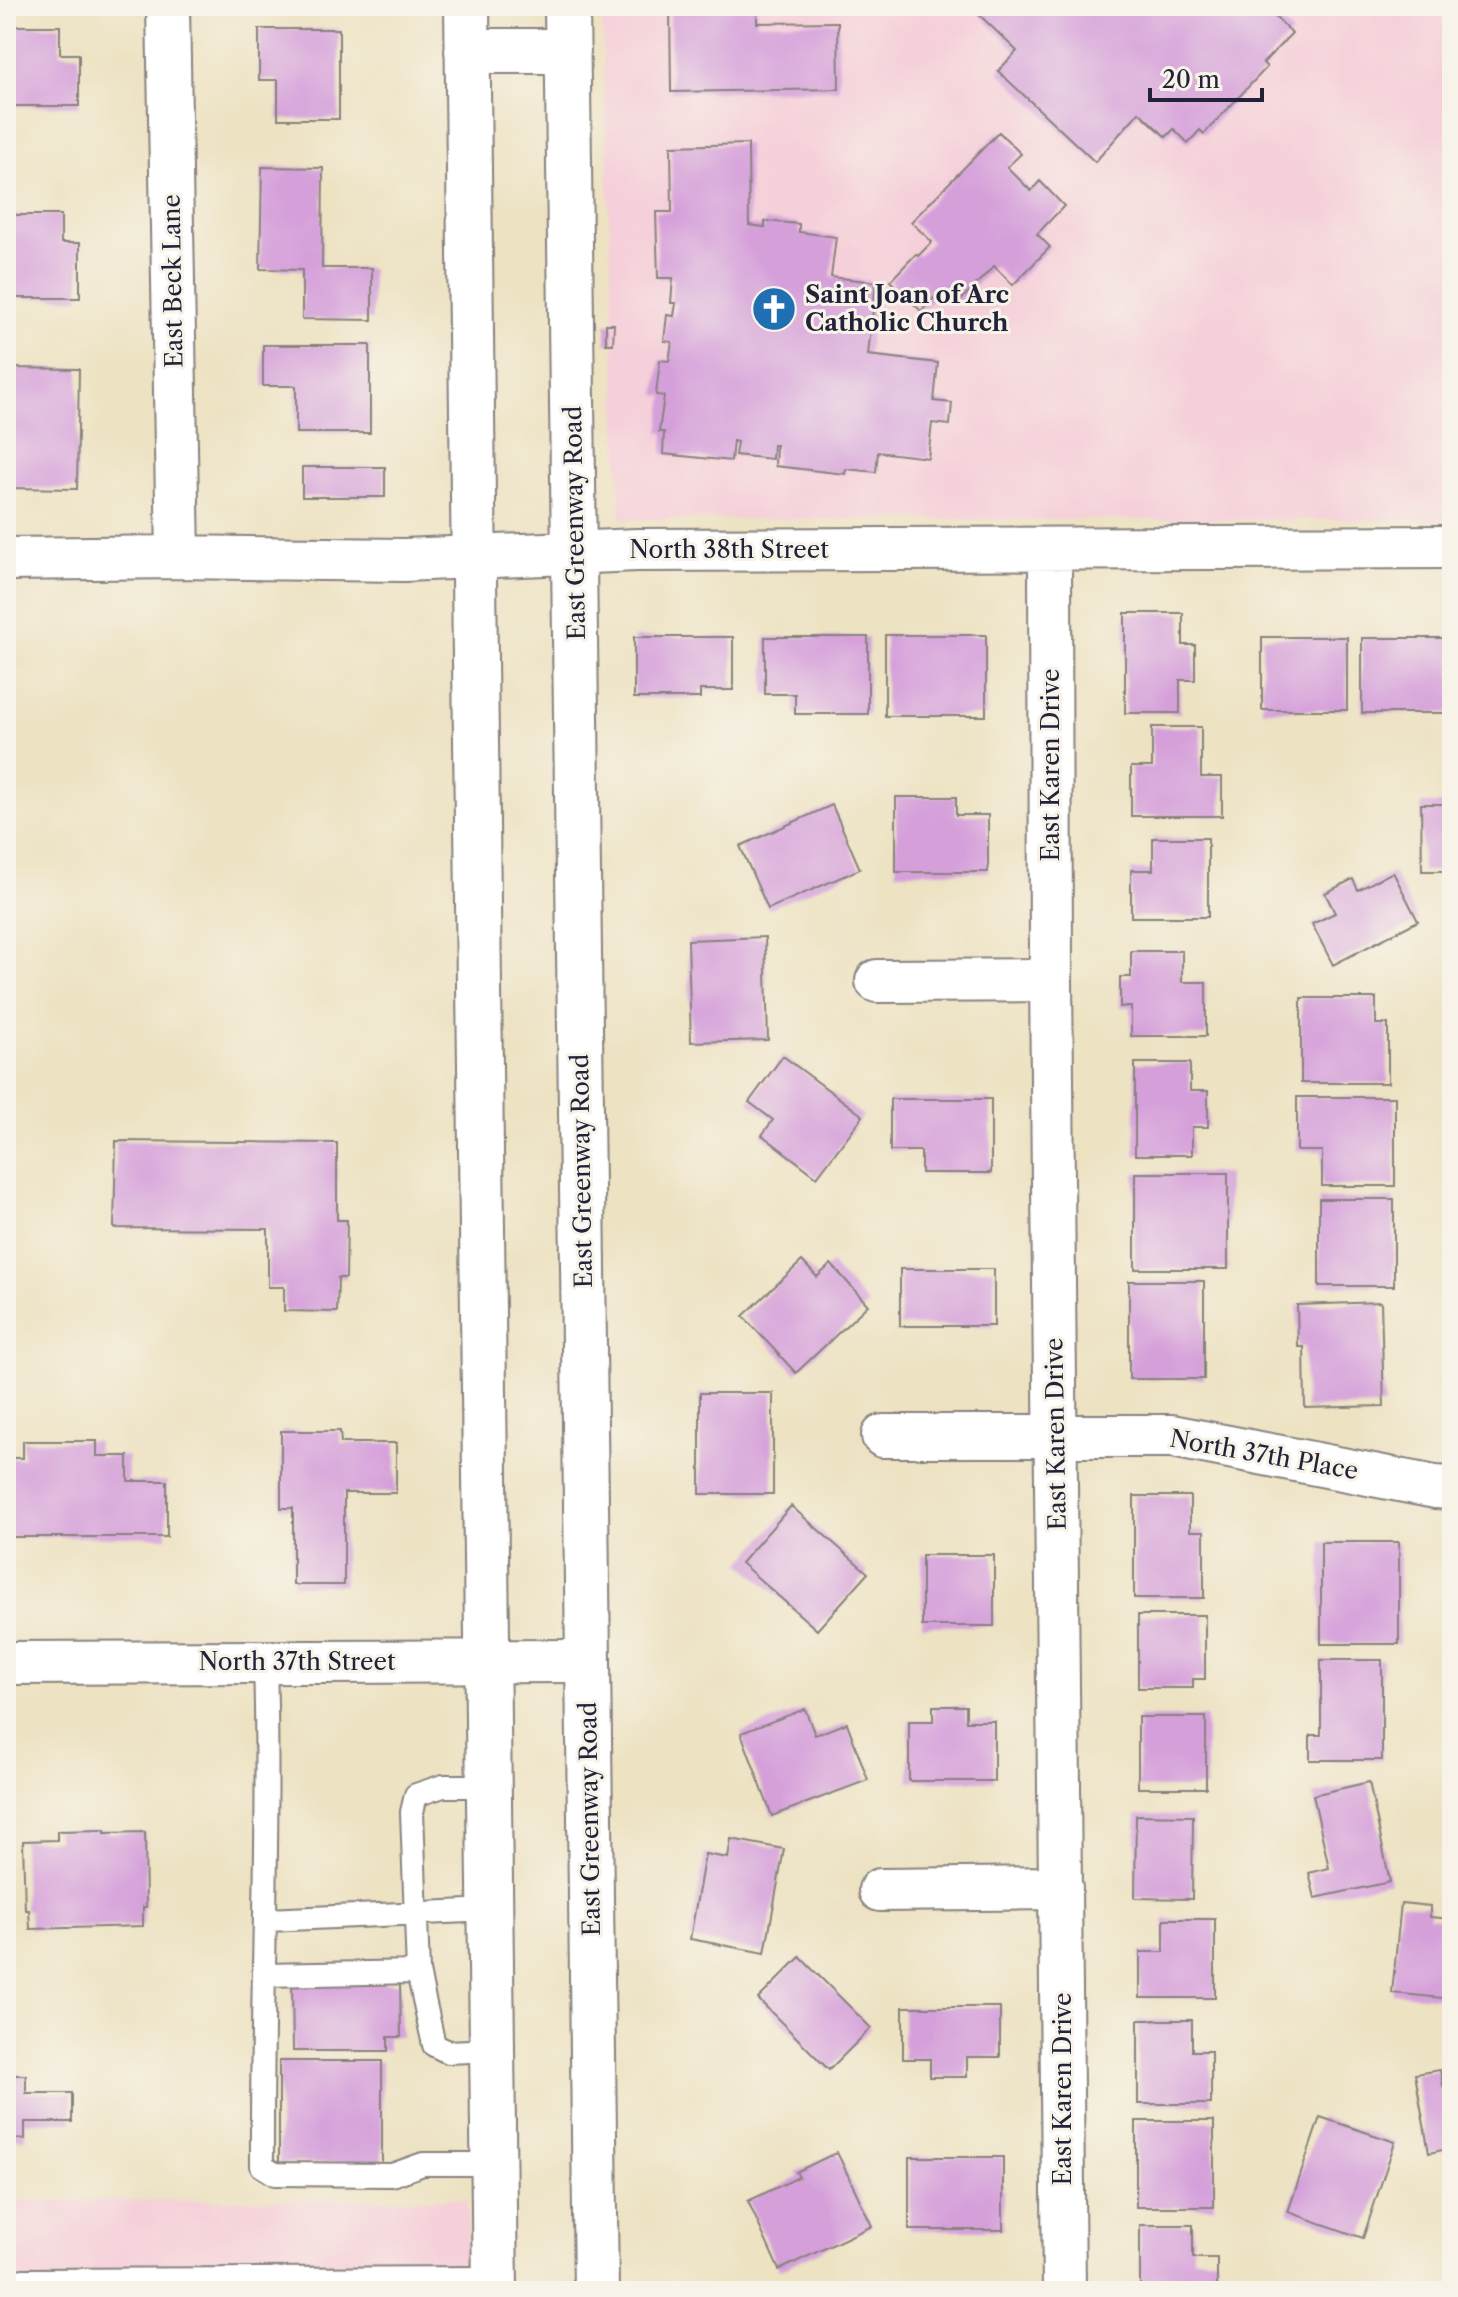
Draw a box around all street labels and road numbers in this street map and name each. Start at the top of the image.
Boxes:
street label: East Beck Lane [156,194,189,368]
street label: East Greenway Road [558,405,591,640]
street label: North 38th Street [629,535,829,564]
street label: East Karen Drive [1036,669,1065,861]
street label: East Greenway Road [565,1053,598,1288]
street label: East Karen Drive [1039,1337,1072,1531]
street label: North 37th Place [1168,1424,1360,1485]
street label: North 37th Street [199,1647,396,1676]
street label: East Greenway Road [573,1701,606,1936]
street label: East Karen Drive [1048,1993,1077,2185]

